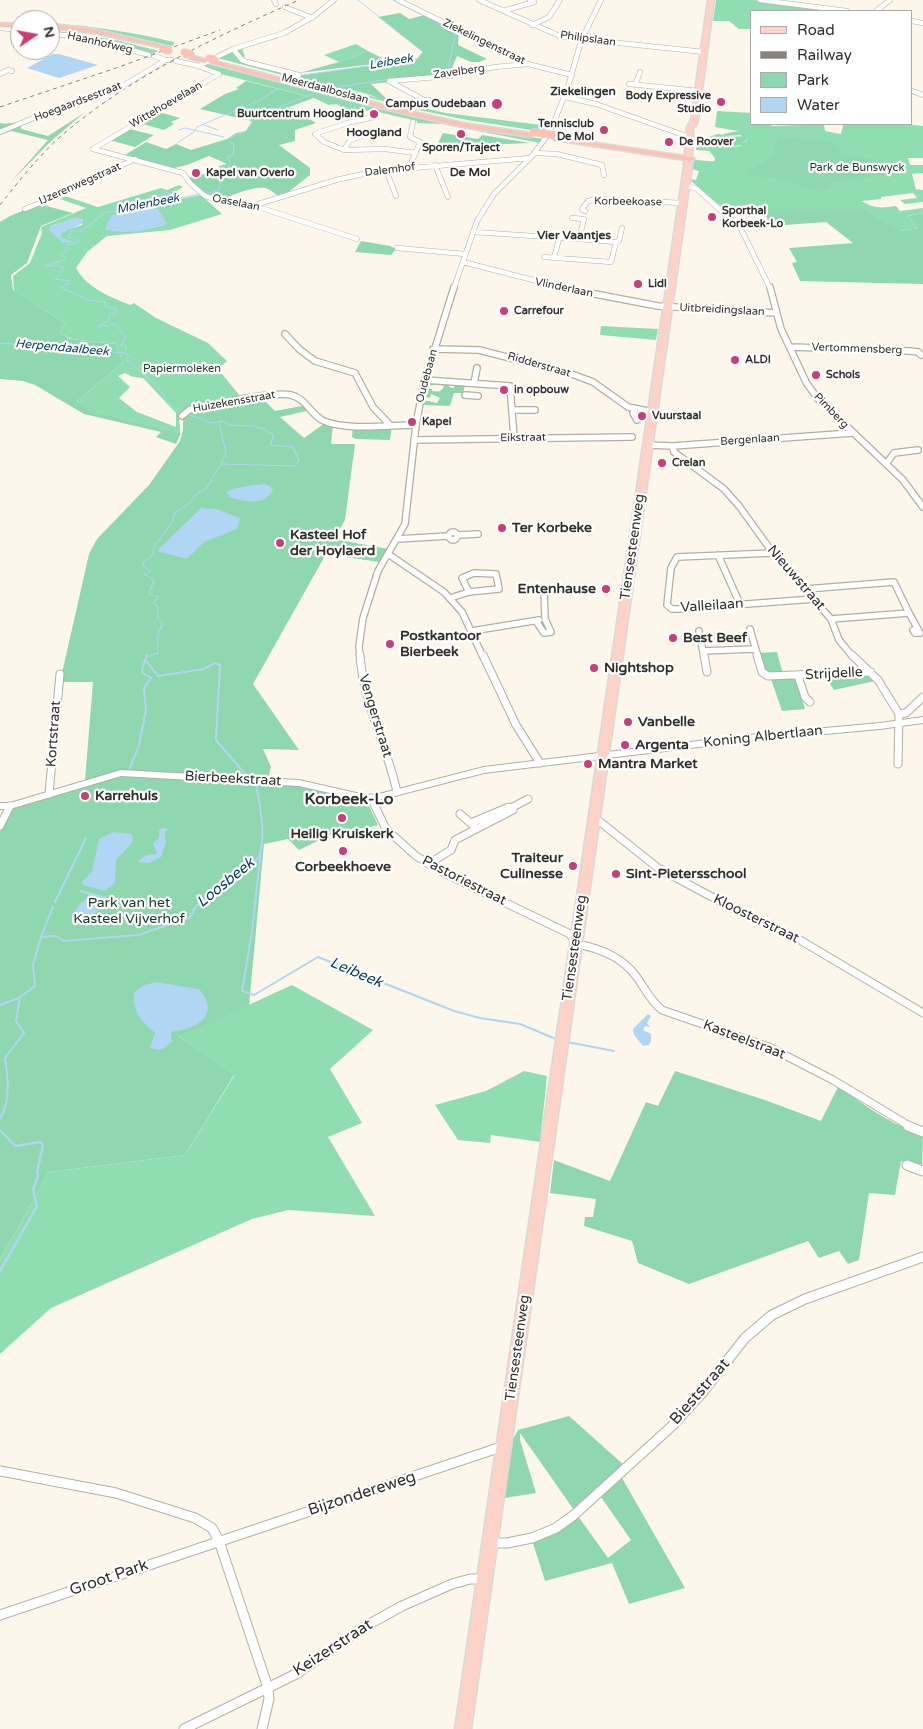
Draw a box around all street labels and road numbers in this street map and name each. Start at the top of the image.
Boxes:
street label: Ziekelingenstraat [441,16,527,68]
street label: Haanhofweg [66,29,134,57]
street label: Philipslaan [559,29,617,49]
street label: Zavelberg [432,62,486,82]
street label: Meerdaalboslaan [280,71,370,107]
street label: Hoegaardsestraat [32,79,124,125]
street label: Wittehoevelaan [127,79,205,131]
street label: IJzerenwegstraat [37,160,123,208]
street label: Dalemhof [364,160,416,180]
street label: Oaselaan [211,192,261,214]
street label: Korbeekoase [594,195,662,209]
street label: Vlinderlaan [534,275,594,301]
street label: Uitbreidingslaan [679,301,765,319]
street label: Vertommensberg [811,341,903,357]
street label: Oudebaan [414,348,440,404]
street label: Ridderstraat [506,350,572,380]
street label: Huizekensstraat [192,388,276,416]
street label: Pimberg [811,390,851,432]
street label: Eikstraat [500,431,546,445]
street label: Bergenlaan [720,431,780,449]
street label: Tiensesteenweg [617,493,649,601]
street label: Nieuwstraat [763,542,829,614]
street label: Valleilaan [680,595,744,617]
street label: Strijdelle [805,664,863,684]
street label: Vengerstraat [354,673,396,759]
street label: Kortstraat [43,700,65,768]
street label: Koning Albertlaan [702,722,824,752]
street label: Bierbeekstraat [184,768,282,790]
street label: Pastoriestraat [419,853,509,909]
street label: Kloosterstraat [710,891,802,947]
street label: Tiensesteenweg [559,894,591,1002]
street label: Kasteelstraat [700,1017,788,1063]
street label: Tiensesteenweg [502,1294,534,1402]
street label: Bieststraat [666,1355,734,1429]
street label: Bijzondereweg [306,1468,418,1520]
street label: Groot Park [67,1556,151,1600]
street label: Keizerstraat [290,1615,376,1681]

